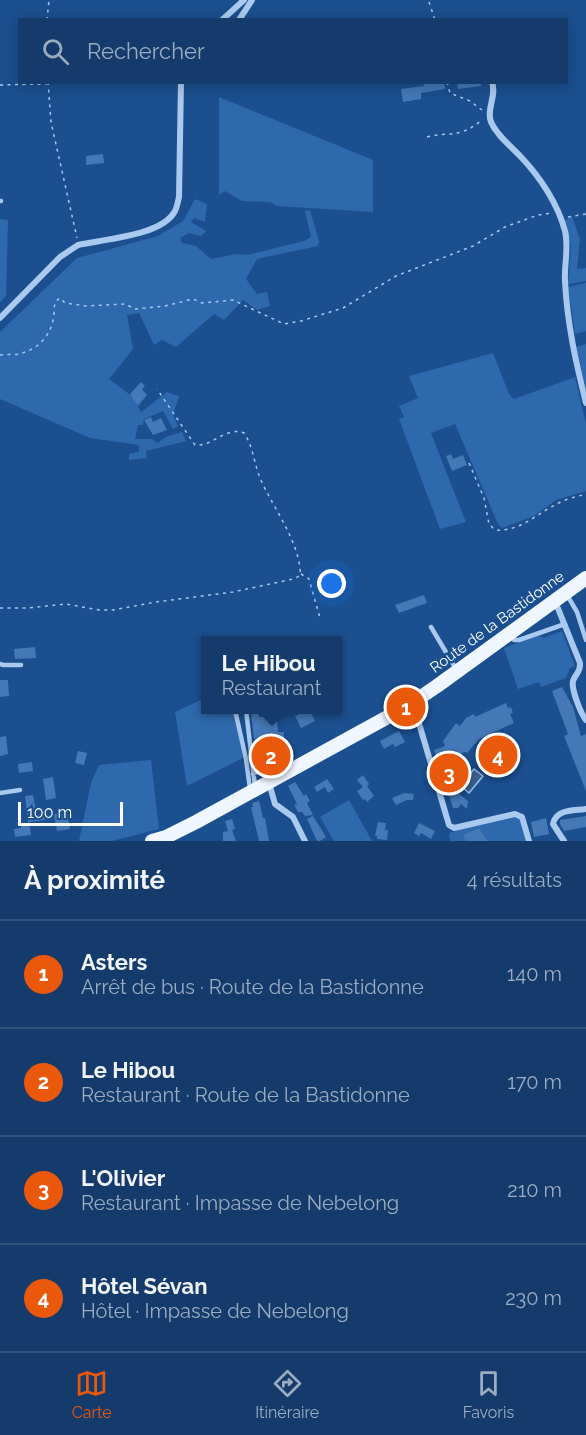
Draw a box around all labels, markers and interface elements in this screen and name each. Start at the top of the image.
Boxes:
search box [18,18,568,84]
icon: search [39,35,72,68]
text: Rechercher [87,38,205,64]
street label: Route de la Bastidonne [426,567,568,677]
your location [317,569,346,598]
popup [201,636,342,714]
text: Le Hibou [222,650,316,676]
text: Restaurant [222,676,321,700]
pin: 1 [386,684,426,730]
pin: 4 [478,732,518,777]
pin: 2 [252,734,290,778]
pin: 3 [430,750,468,796]
scale bar [18,799,123,826]
text: 100 m [27,803,72,822]
text: À proximité [24,865,165,895]
text: 4 résultats [467,868,562,892]
text: Asters [81,949,147,975]
text: 1 [39,962,48,986]
text: 140 m [507,962,562,986]
text: Arrêt de bus · Route de la Bastidonne [81,975,424,999]
text: Le Hibou [81,1057,175,1083]
text: 2 [38,1070,49,1094]
text: 170 m [507,1070,562,1094]
text: Restaurant · Route de la Bastidonne [81,1083,410,1107]
text: L'Olivier [81,1165,165,1191]
text: 3 [38,1178,49,1202]
text: 210 m [507,1178,562,1202]
text: Restaurant · Impasse de Nebelong [81,1191,399,1215]
text: Hôtel Sévan [81,1273,208,1299]
text: 4 [38,1286,49,1310]
text: 230 m [505,1286,562,1310]
text: Hôtel · Impasse de Nebelong [81,1299,349,1323]
tab: Carte [72,1367,112,1422]
tab: Itinéraire [255,1367,319,1422]
tab: Favoris [463,1367,514,1422]

